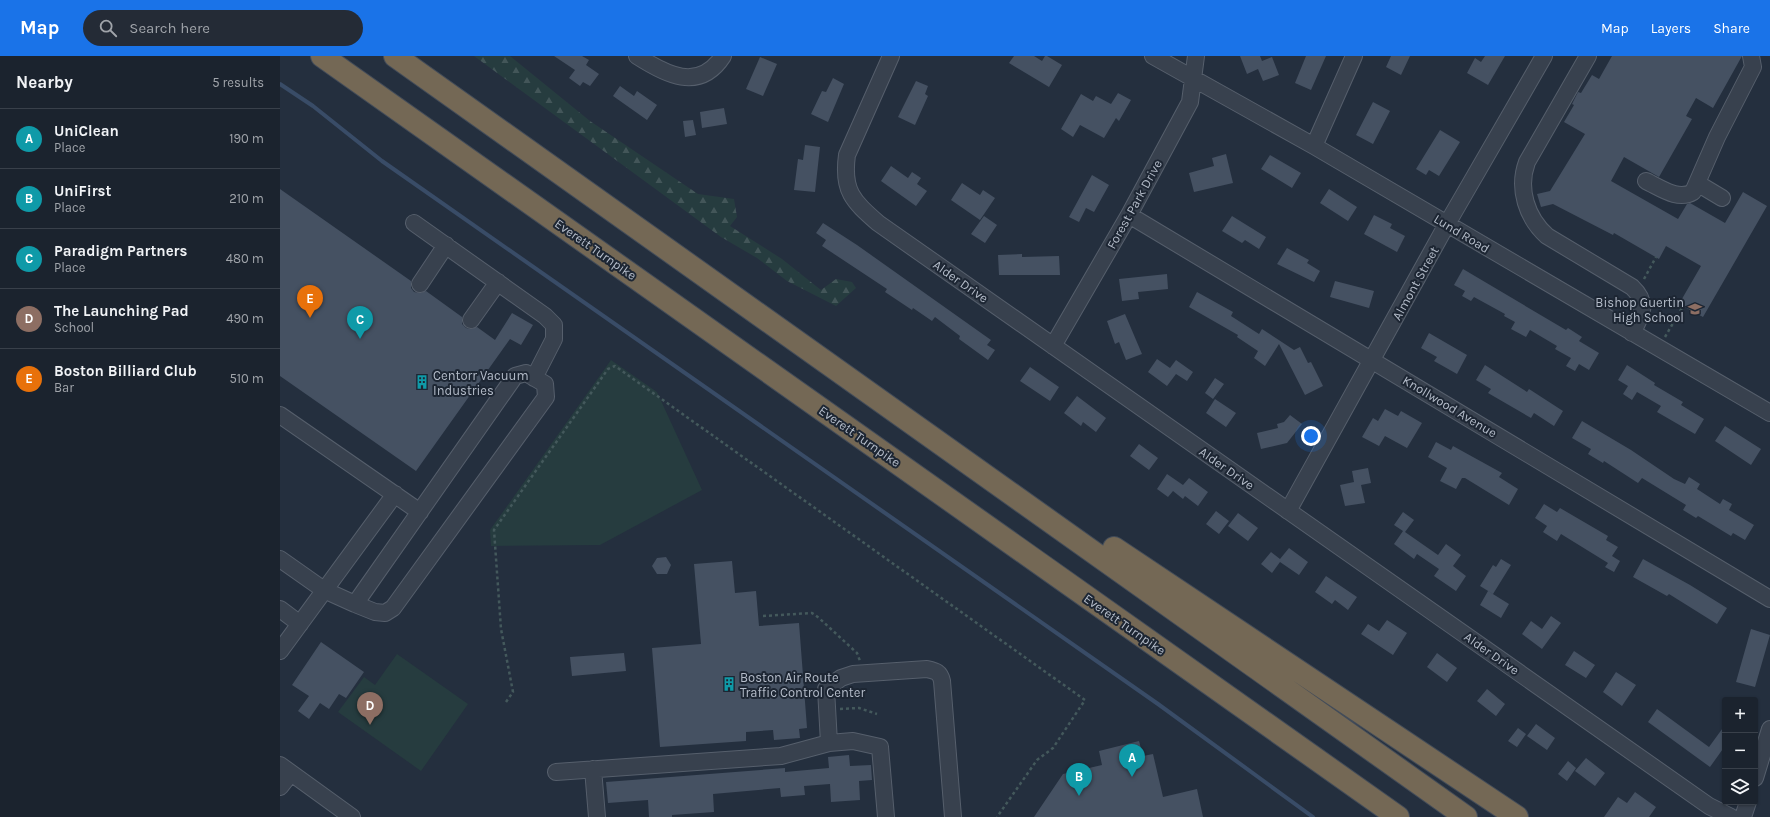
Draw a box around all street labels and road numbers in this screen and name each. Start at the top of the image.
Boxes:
street label: Forest Park Drive [1104,157,1165,251]
street label: Lund Road [1431,211,1492,256]
street label: Everett Turnpike [552,216,640,283]
street label: Almont Street [1389,244,1442,323]
street label: Alder Drive [930,257,991,306]
street label: Knollwood Avenue [1400,372,1500,441]
street label: Everett Turnpike [816,403,904,470]
street label: Alder Drive [1196,444,1257,493]
street label: Everett Turnpike [1081,591,1169,658]
street label: Alder Drive [1461,629,1522,678]

